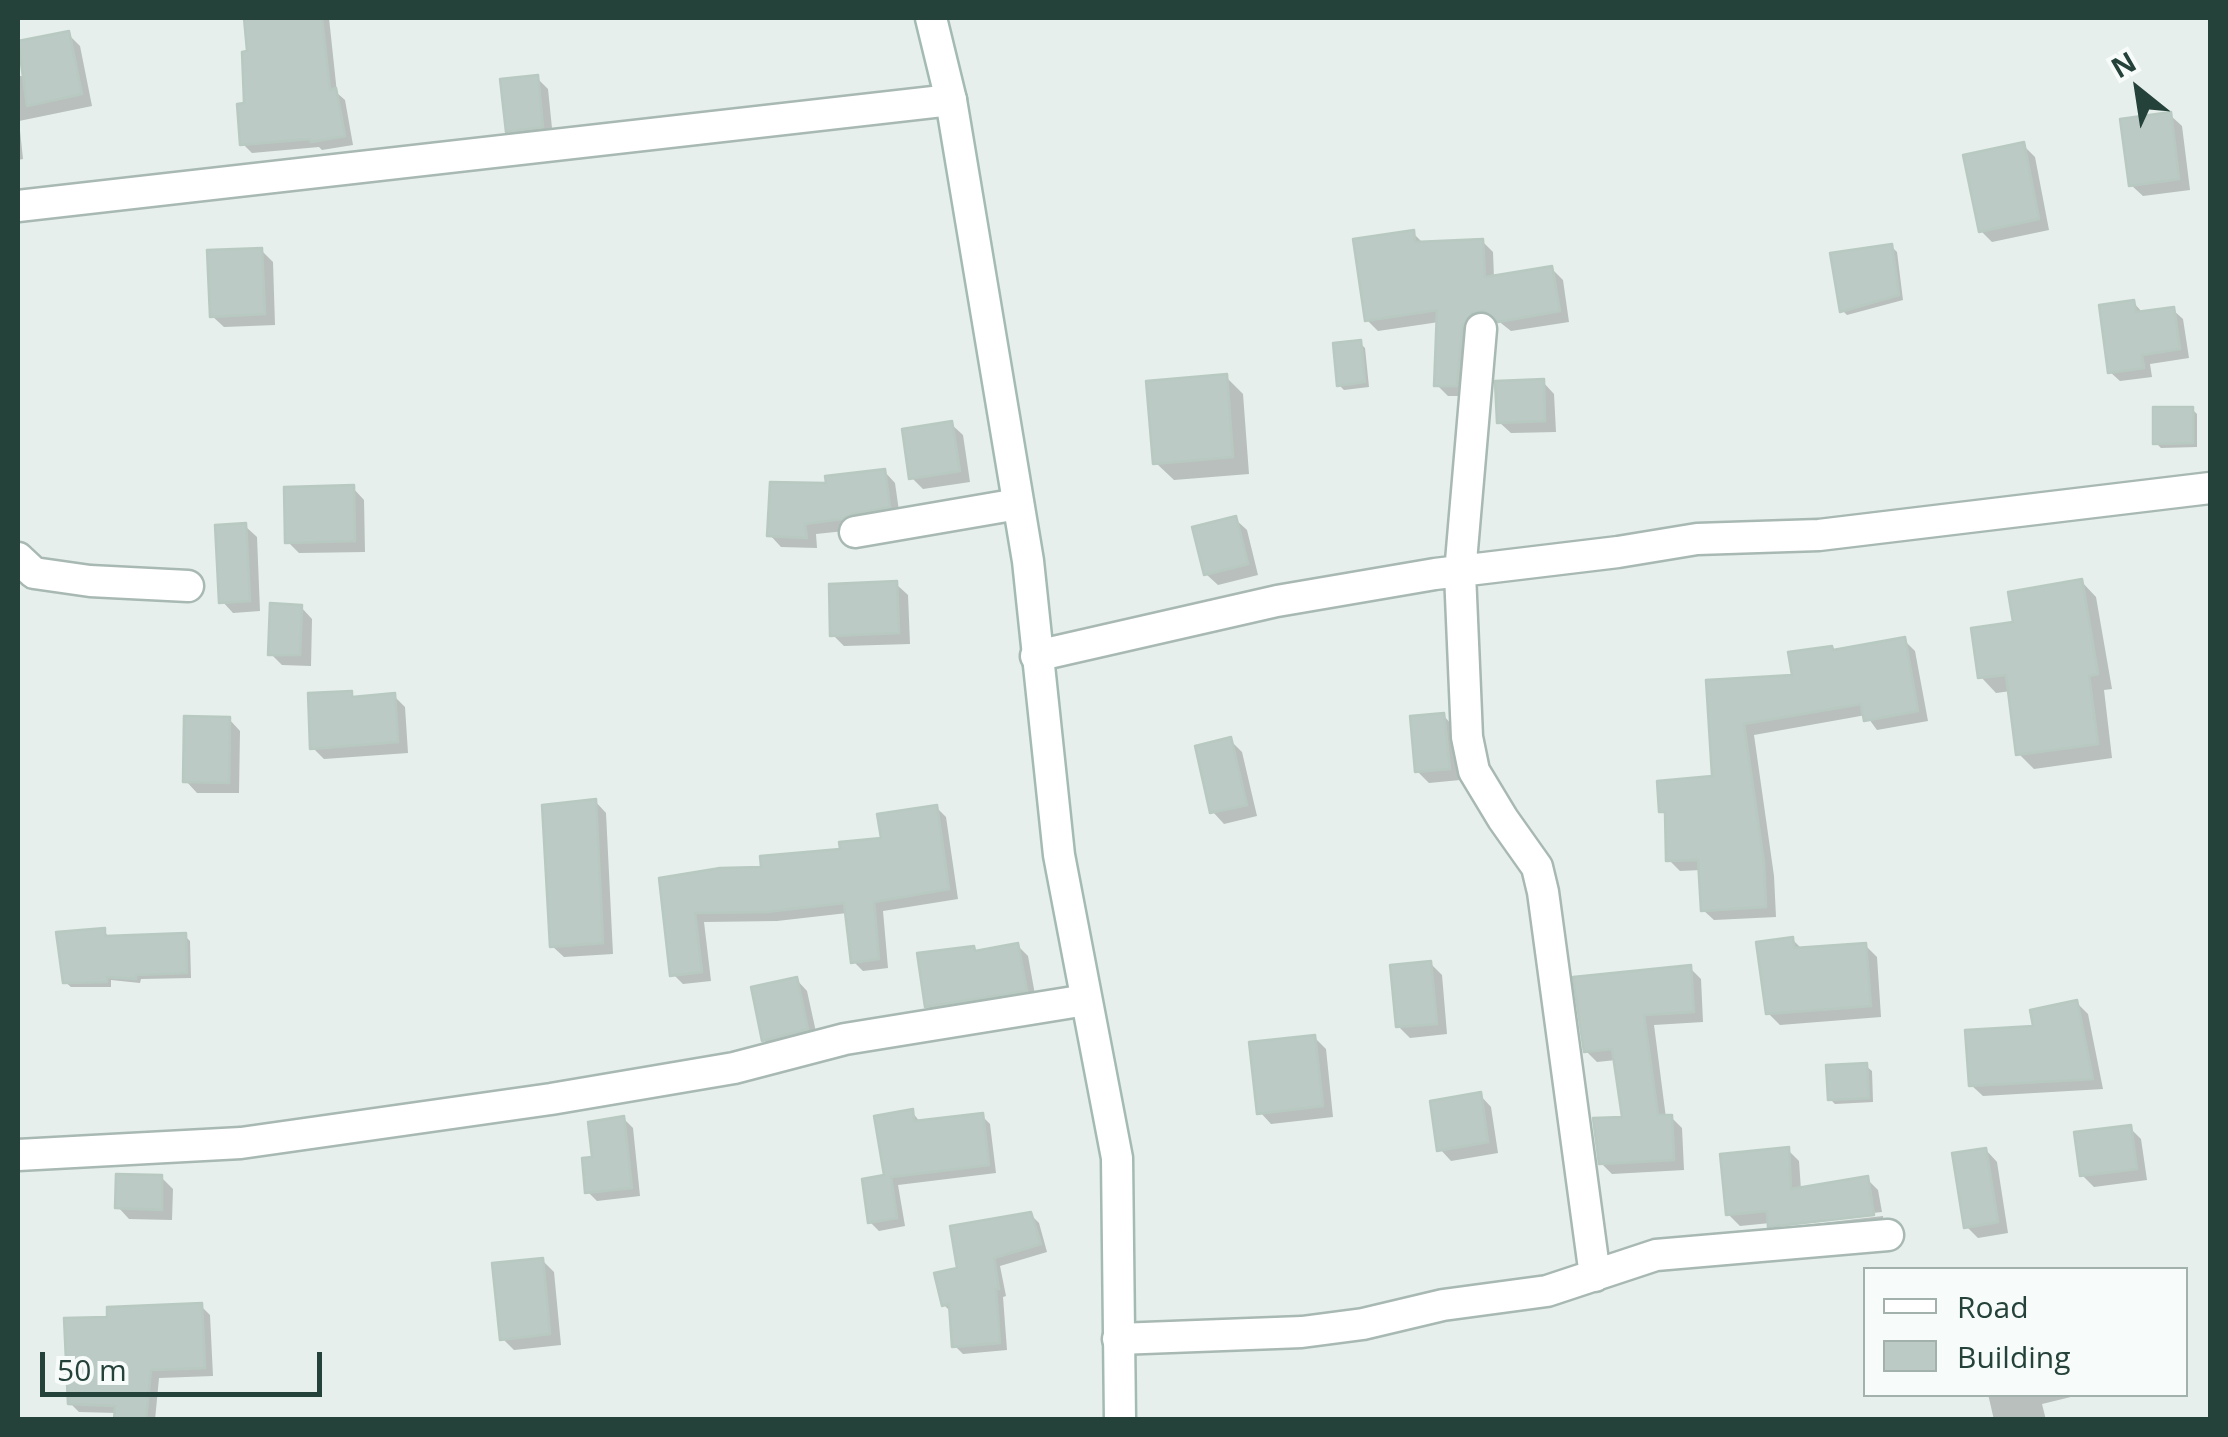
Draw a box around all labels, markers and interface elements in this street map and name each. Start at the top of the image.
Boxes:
north arrow [2088,40,2188,140]
text: N [2104,42,2142,86]
legend [1863,1267,2188,1397]
text: Road [1957,1286,2029,1327]
scale bar [45,1332,328,1394]
text: Building [1957,1336,2071,1377]
text: 50 m [57,1349,127,1390]

